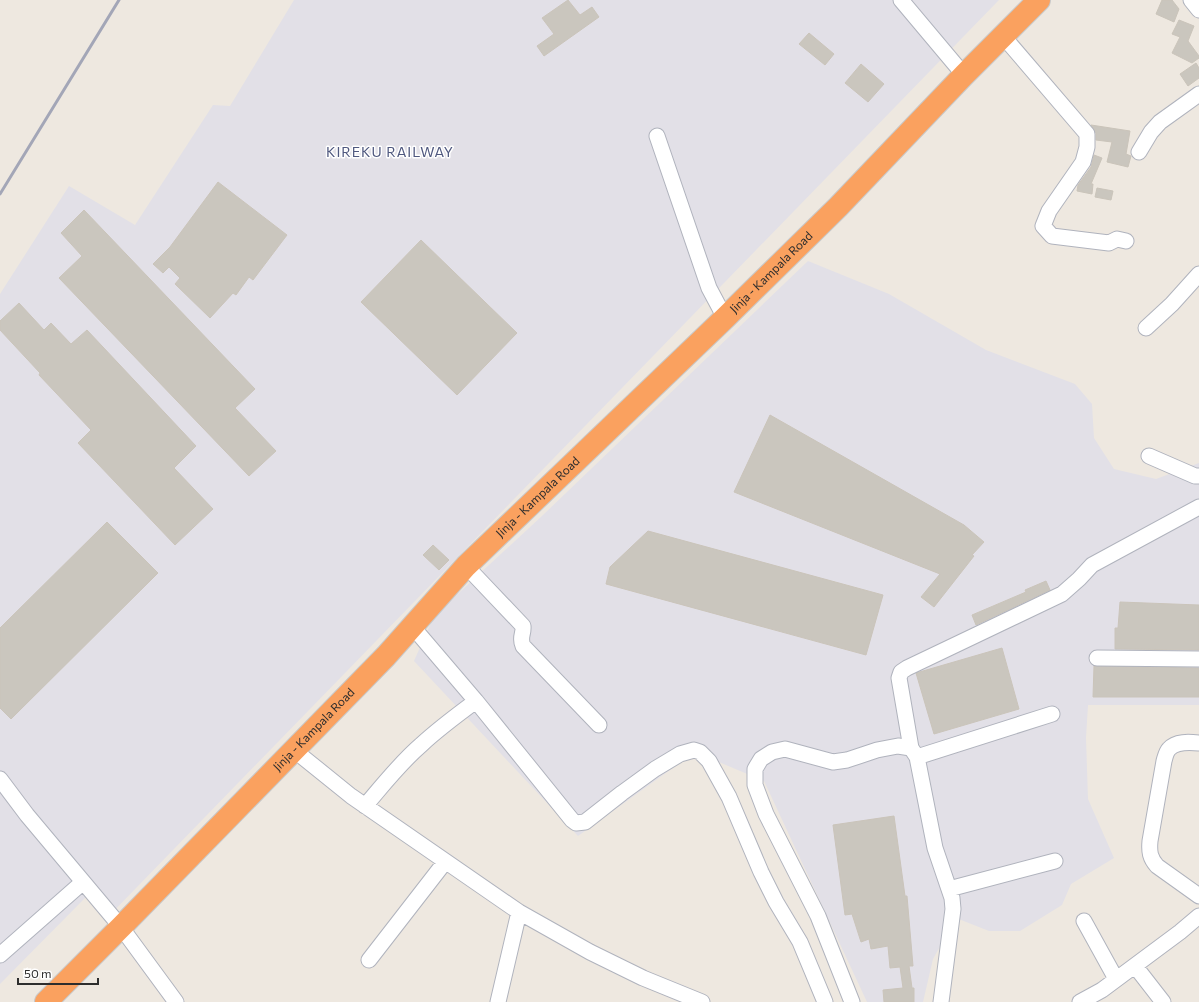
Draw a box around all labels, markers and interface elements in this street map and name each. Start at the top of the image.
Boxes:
district label: KIREKU RAILWAY [326,143,454,160]
street label: Jinja - Kampala Road [726,228,815,316]
street label: Jinja - Kampala Road [492,453,582,540]
street label: Jinja - Kampala Road [270,685,357,774]
scale bar [18,960,98,986]
text: 50 m [24,966,52,980]

